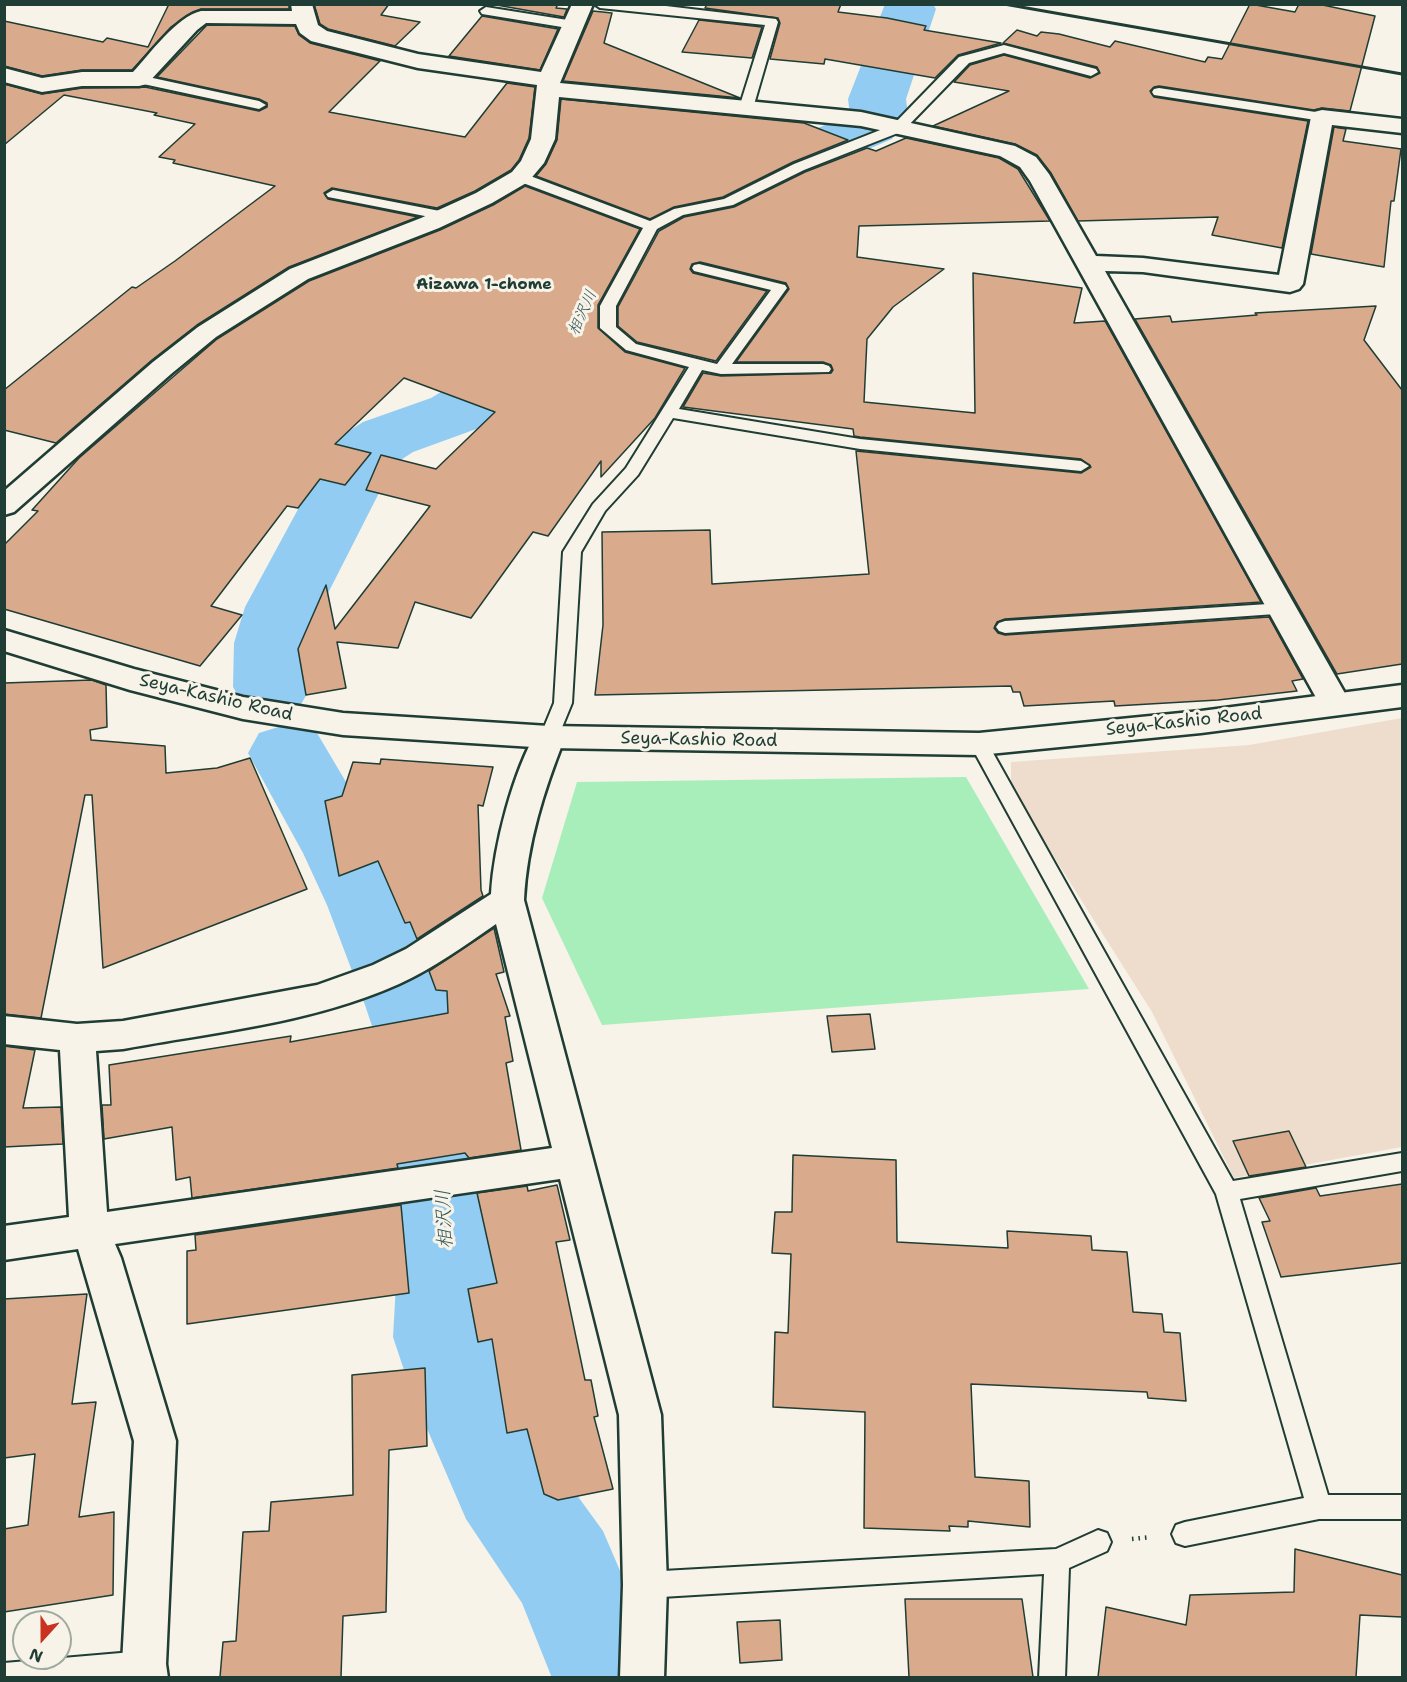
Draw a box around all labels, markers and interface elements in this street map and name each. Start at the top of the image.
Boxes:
district label: Aizawa 1-chome [416,275,552,295]
water label: 相沢川 [564,287,602,339]
street label: Seya-Kashio Road [137,670,295,726]
street label: Seya-Kashio Road [1105,703,1263,741]
street label: Seya-Kashio Road [620,728,778,752]
water label: 相沢川 [431,1188,459,1250]
north arrow [12,1610,72,1670]
text: N [26,1643,46,1667]

